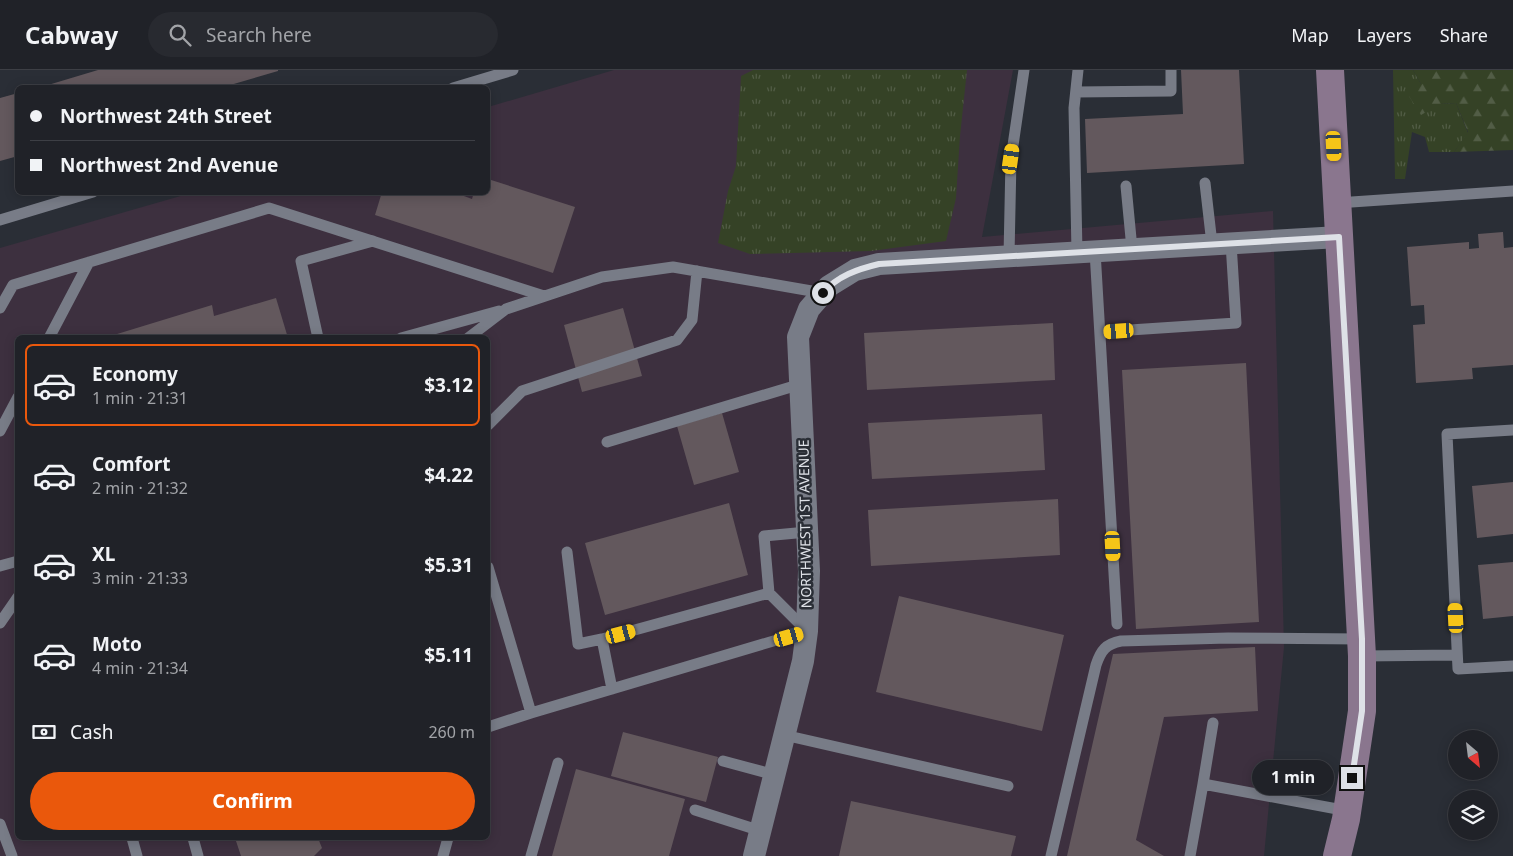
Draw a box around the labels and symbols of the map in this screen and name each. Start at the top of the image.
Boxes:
car [1325,131,1342,161]
car [1001,143,1020,175]
route start [812,282,834,304]
car [1103,322,1134,340]
street label: NORTHWEST 1ST AVENUE [794,440,815,609]
car [1104,531,1121,561]
car [1447,603,1464,633]
car [604,623,637,645]
car [772,626,805,648]
north arrow [1448,730,1498,780]
callout: 1 min [1252,760,1334,796]
route end [1341,767,1363,789]

